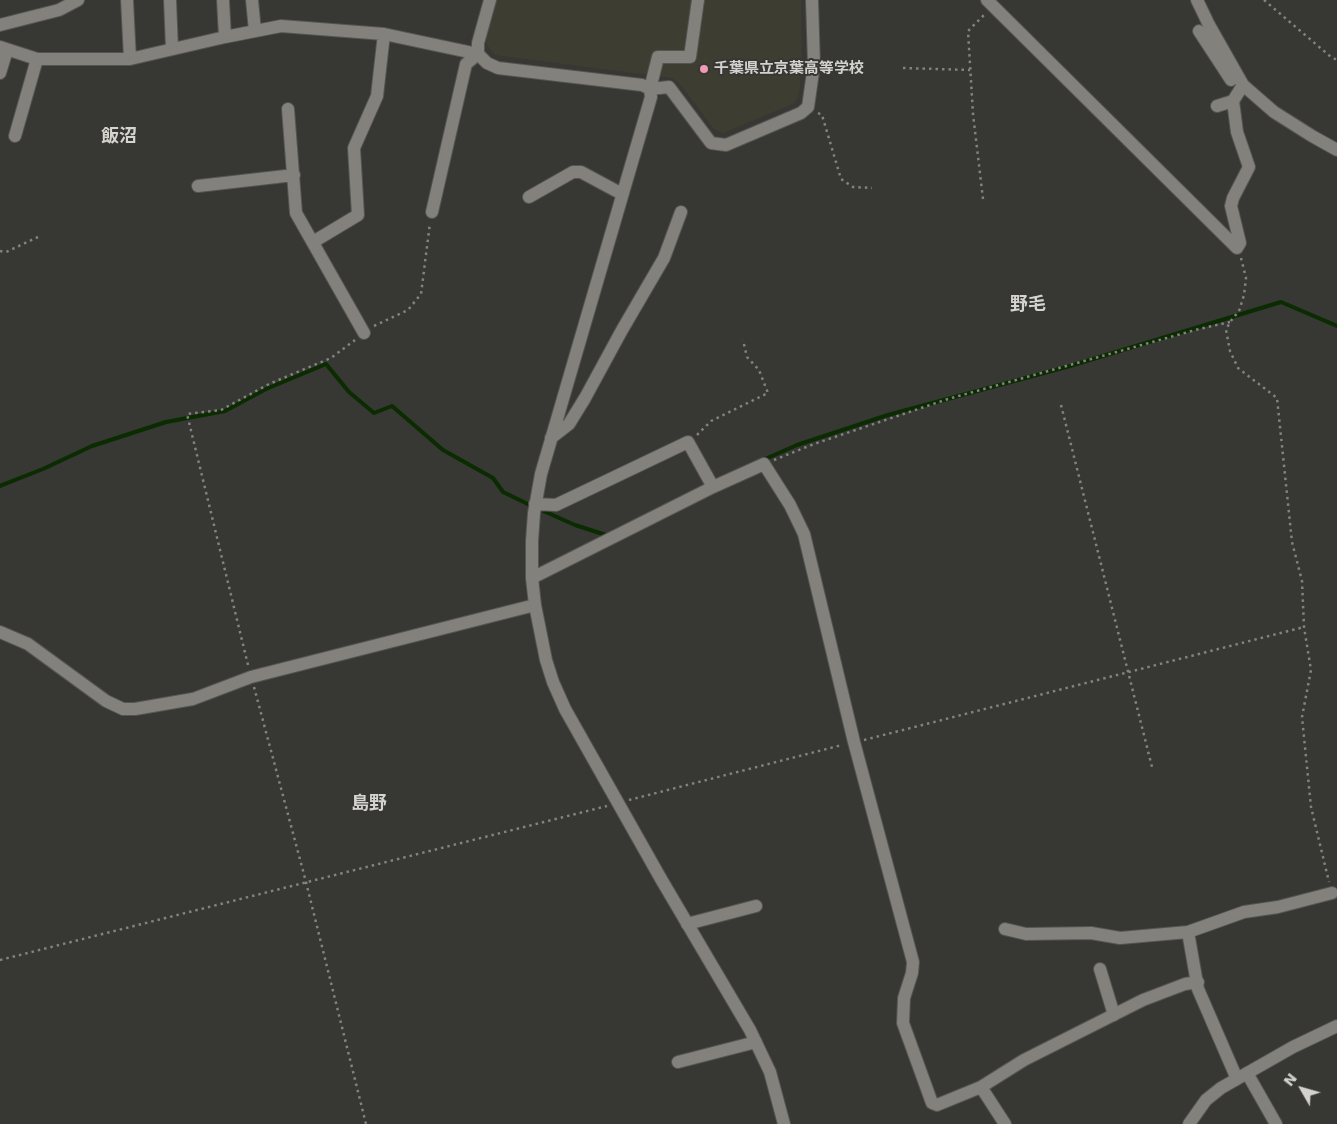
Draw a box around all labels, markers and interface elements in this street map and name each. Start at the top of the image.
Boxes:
place label: 千葉県立京葉高等学校 [714,60,864,78]
marker: 千葉県立京葉高等学校 [698,63,710,75]
district label: 飯沼 [101,126,137,148]
district label: 野毛 [1010,294,1046,316]
district label: 島野 [351,793,387,815]
north arrow [1277,1064,1327,1114]
text: N [1280,1070,1300,1089]

